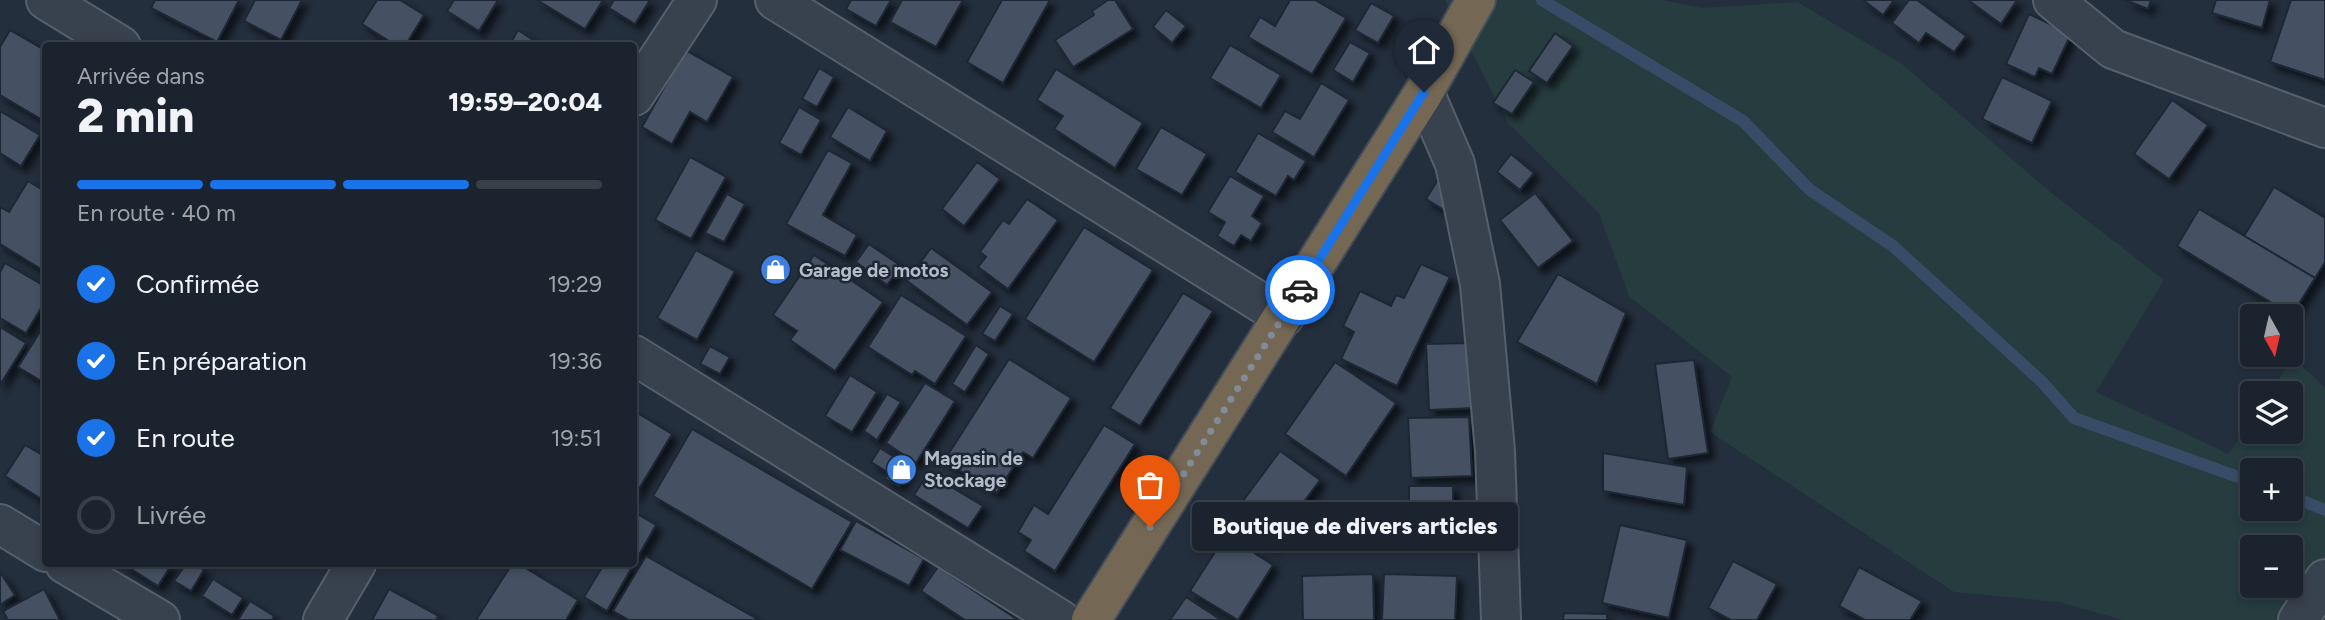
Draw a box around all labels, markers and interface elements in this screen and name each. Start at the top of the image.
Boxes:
pin [1394,20,1454,92]
icon: home [1405,31,1443,69]
text: Arrivée dans [77,62,205,90]
text: 19:59–20:04 [448,86,602,118]
text: 2 min [77,88,194,144]
text: En route · 40 m [77,199,236,227]
shop icon: Garage de motos [759,253,793,287]
courier [1265,255,1335,325]
place label: Garage de motos [799,259,949,282]
icon: check [77,265,115,303]
text: Confirmée [136,268,259,300]
text: 19:29 [548,270,602,298]
icon: car [1281,271,1319,309]
north arrow [2240,304,2303,368]
map controls [2240,304,2303,598]
icon: check [77,342,115,380]
text: En préparation [136,345,307,377]
text: 19:36 [548,347,602,375]
button: layers [2240,381,2303,444]
icon: check [77,419,115,457]
text: En route [136,422,235,454]
text: 19:51 [551,424,602,452]
place label: Magasin de Stockage [924,447,1023,492]
shop icon: Magasin de Stockage [884,452,918,486]
pin [1120,455,1180,527]
button: + [2240,458,2303,521]
icon: bag [1131,466,1169,504]
text: Livrée [136,499,206,531]
callout: Boutique de divers articles [1192,503,1518,552]
text: Boutique de divers articles [1212,512,1498,540]
button: − [2240,535,2303,598]

